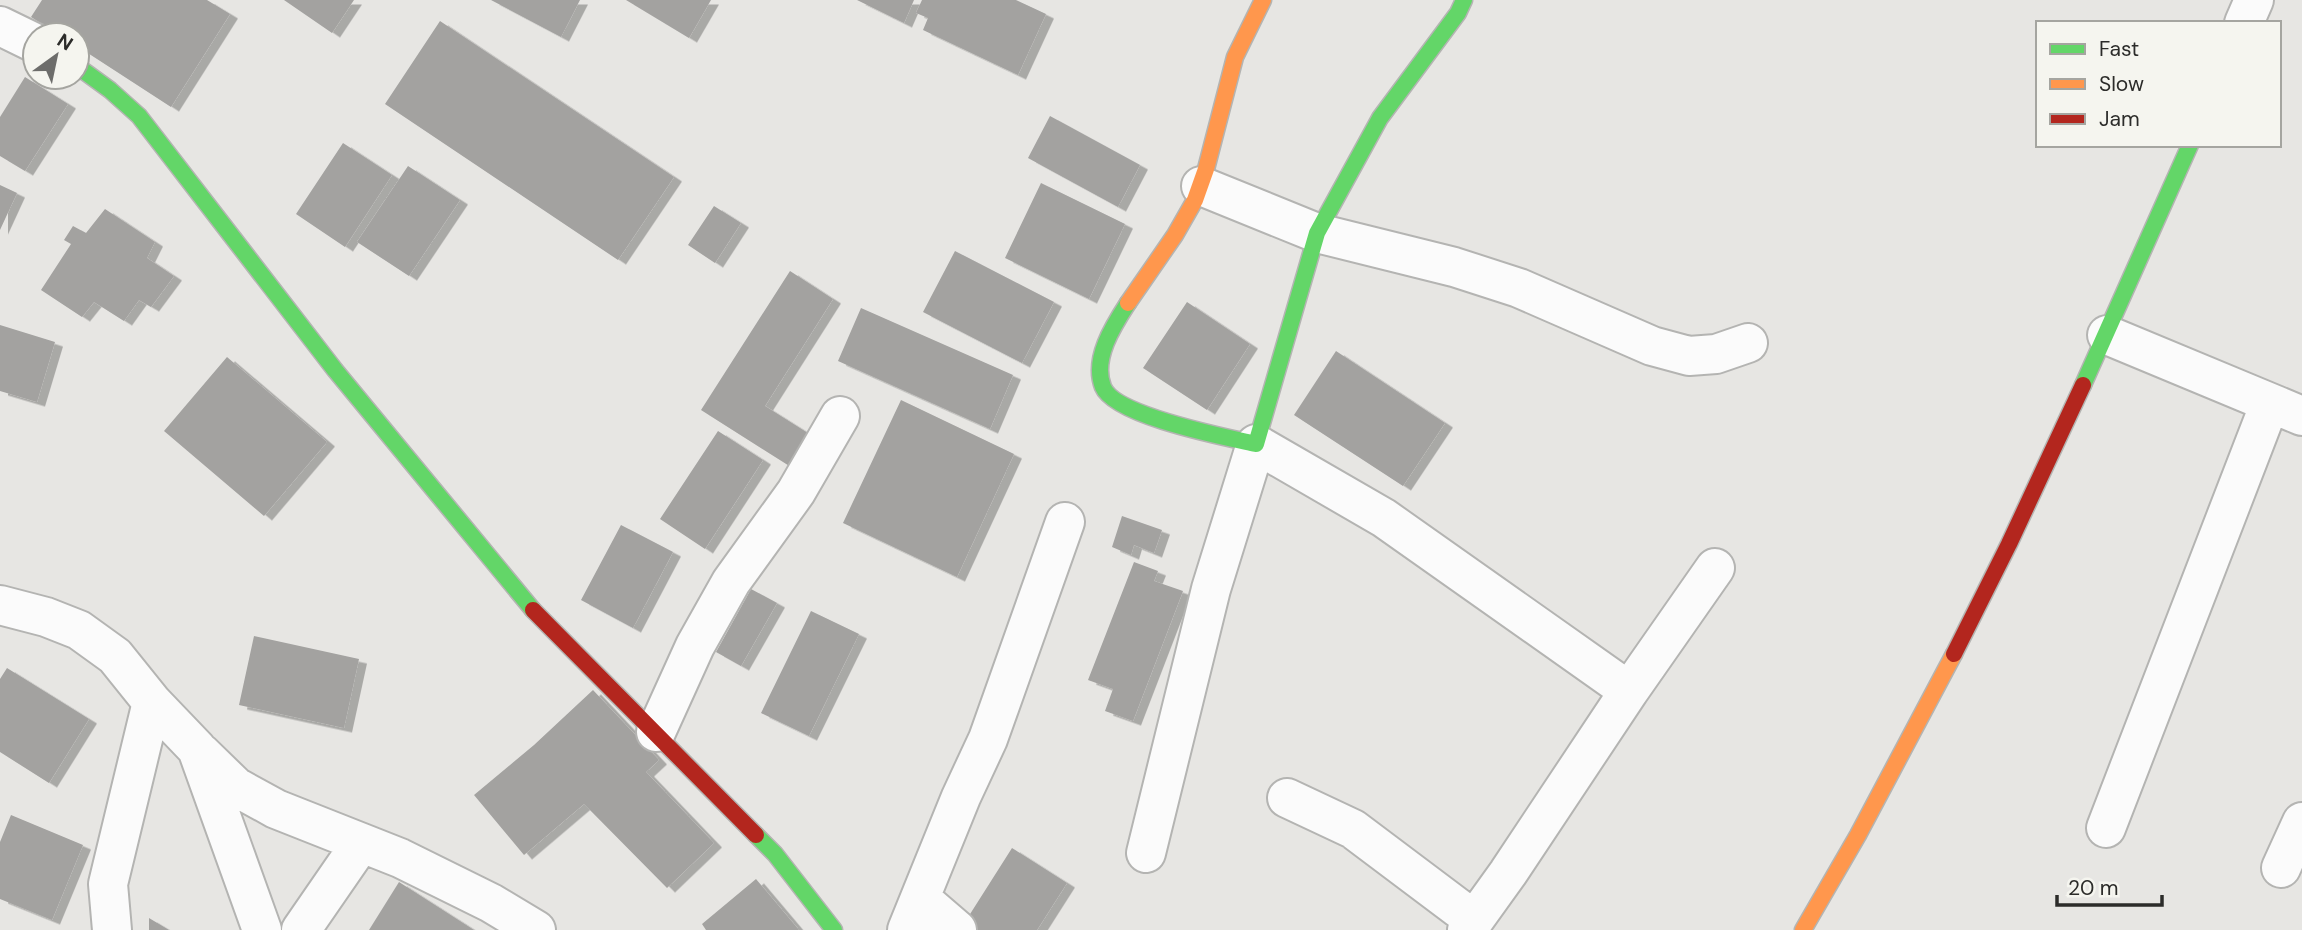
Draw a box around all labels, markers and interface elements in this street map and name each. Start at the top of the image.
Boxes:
north arrow [21,21,91,91]
legend [2036,21,2281,147]
text: N [52,28,78,56]
text: Fast [2099,35,2139,63]
text: Slow [2099,70,2144,98]
text: Jam [2099,105,2140,133]
scale bar [2057,864,2162,908]
text: 20 m [2068,874,2119,902]

